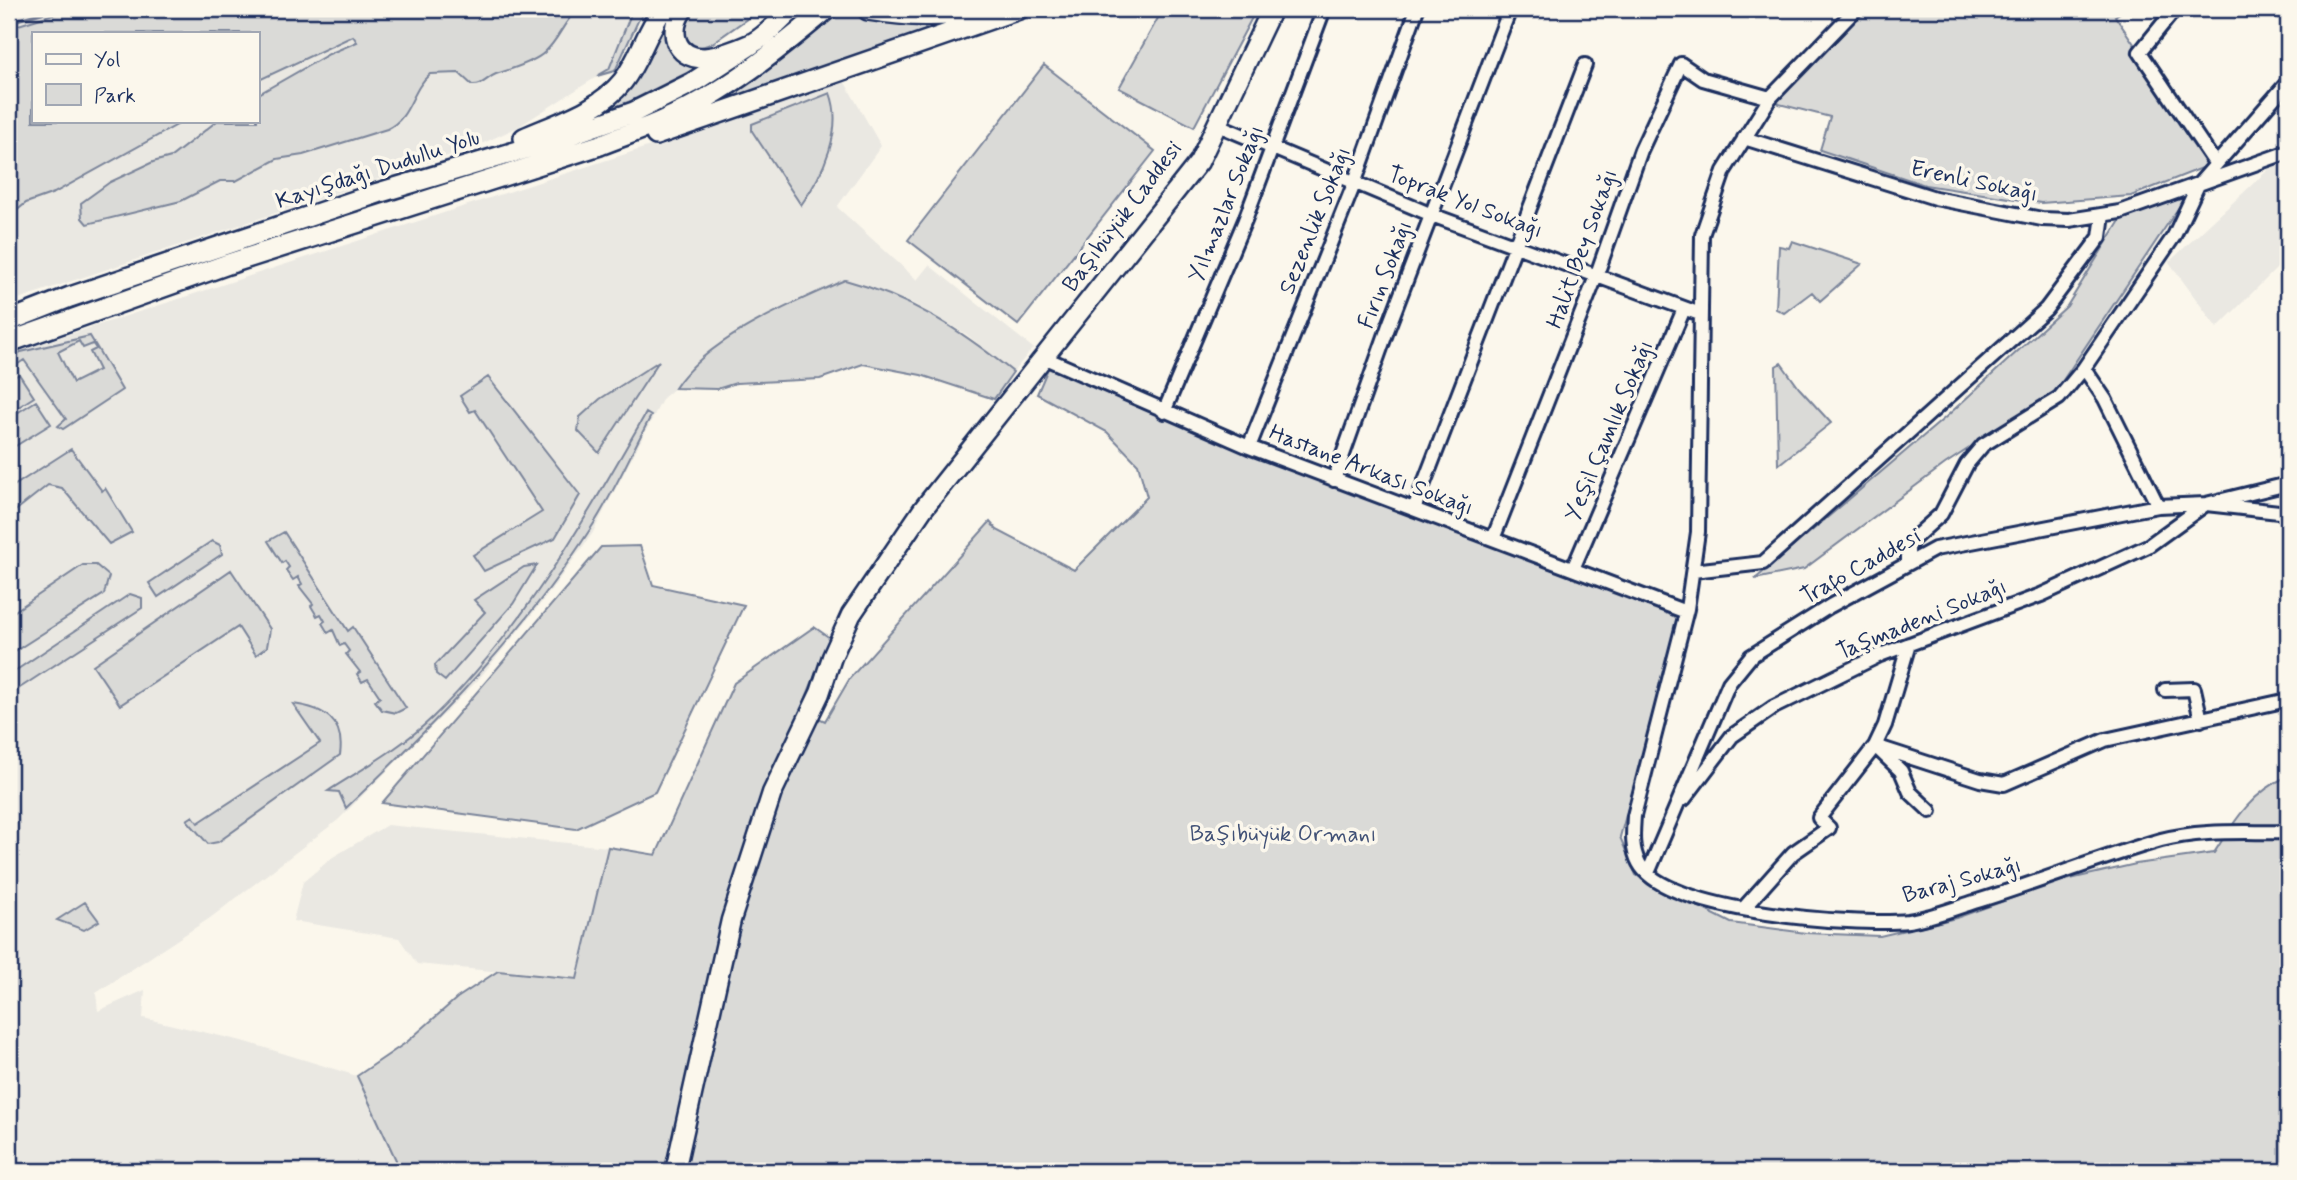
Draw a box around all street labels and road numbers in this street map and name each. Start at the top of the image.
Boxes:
street label: Yılmazlar Sokağı [1182,121,1272,287]
street label: Kayışdağı Dudullu Yolu [272,123,484,217]
street label: Başıbüyük Caddesi [1056,135,1190,299]
street label: Sezenlik Sokağı [1273,143,1359,299]
street label: Erenli Sokağı [1908,154,2040,210]
street label: Toprak Yol Sokağı [1383,160,1547,246]
street label: Halit Bey Sokağı [1540,165,1626,333]
street label: Fırın Sokağı [1352,217,1420,333]
street label: Yeşil Çamlık Sokağı [1558,336,1662,526]
street label: Hastane Arkası Sokağı [1265,418,1477,524]
street label: Trafo Caddesi [1796,522,1927,613]
street label: Taşmadeni Sokağı [1832,572,2012,668]
street label: Baraj Sokağı [1899,851,2025,911]

